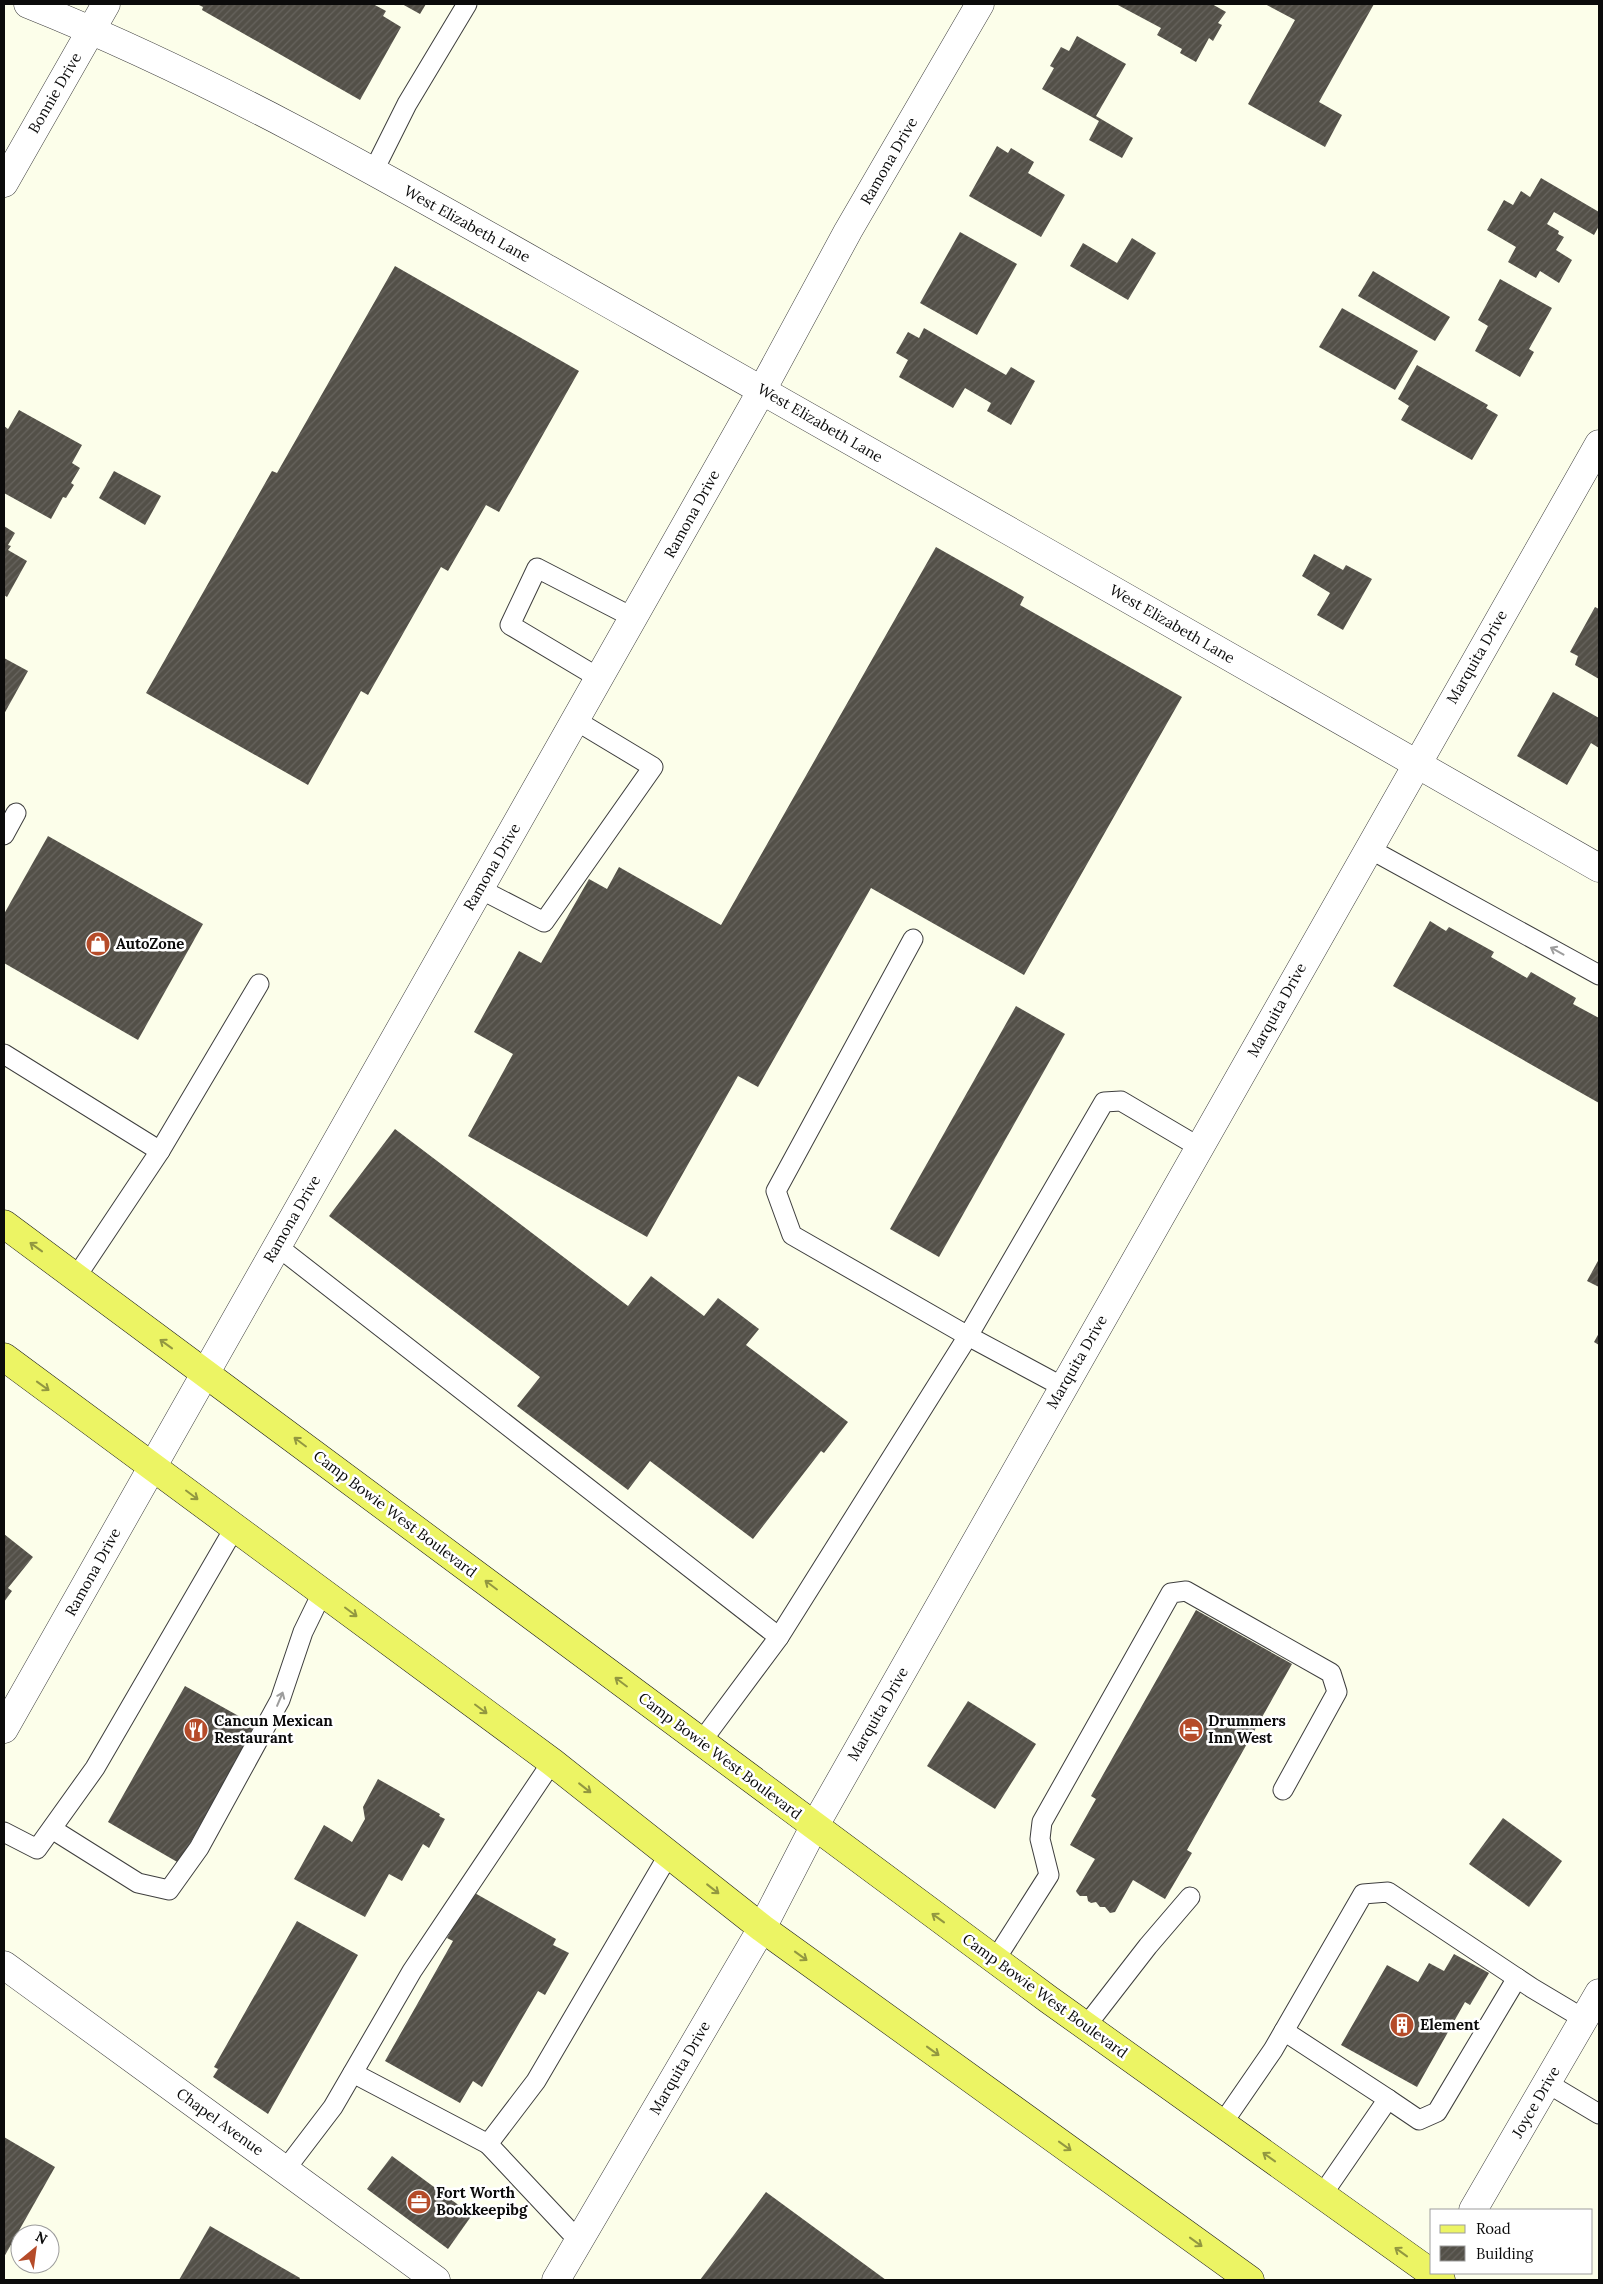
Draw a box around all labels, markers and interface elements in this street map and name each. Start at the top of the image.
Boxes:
street label: Bonnie Drive [24,49,85,137]
street label: Ramona Drive [856,114,921,208]
street label: West Elizabeth Lane [401,181,534,266]
street label: West Elizabeth Lane [754,379,886,466]
street label: Ramona Drive [660,466,724,561]
street label: West Elizabeth Lane [1106,580,1238,667]
street label: Marquita Drive [1442,607,1511,707]
street label: Ramona Drive [459,820,524,914]
shop icon: AutoZone [85,931,111,957]
place label: AutoZone [116,934,184,953]
one-way arrow [1549,946,1564,956]
street label: Marquita Drive [1243,959,1310,1060]
street label: Ramona Drive [259,1172,324,1266]
one-way arrow [29,1242,43,1252]
street label: Marquita Drive [1042,1312,1111,1412]
one-way arrow [160,1338,173,1349]
one-way arrow [36,1381,50,1391]
one-way arrow [294,1437,307,1448]
street label: Camp Bowie West Boulevard [310,1446,481,1581]
one-way arrow [185,1489,198,1500]
street label: Ramona Drive [61,1524,125,1619]
one-way arrow [484,1580,498,1590]
one-way arrow [344,1607,358,1617]
street label: Marquita Drive [843,1664,912,1764]
one-way arrow [615,1677,628,1688]
street label: Camp Bowie West Boulevard [635,1688,806,1823]
one-way arrow [275,1692,285,1707]
one-way arrow [474,1704,488,1714]
place label: Cancun Mexican Restaurant [214,1711,333,1747]
place label: Drummers Inn West [1208,1711,1286,1747]
restaurant icon: Cancun Mexican Restaurant [183,1717,209,1743]
hotel icon: Drummers Inn West [1178,1717,1204,1743]
one-way arrow [578,1782,591,1793]
one-way arrow [706,1883,719,1894]
one-way arrow [932,1913,945,1924]
street label: Camp Bowie West Boulevard [959,1929,1132,2062]
one-way arrow [794,1951,808,1961]
building icon: Element [1389,2012,1415,2038]
place label: Element [1420,2015,1480,2034]
street label: Marquita Drive [645,2018,714,2118]
one-way arrow [926,2046,940,2056]
street label: Joyce Drive [1507,2063,1564,2142]
street label: Chapel Avenue [173,2084,268,2160]
one-way arrow [1057,2141,1071,2152]
one-way arrow [1263,2152,1276,2163]
place label: Fort Worth Bookkeepibg [436,2183,528,2219]
office icon: Fort Worth Bookkeepibg [406,2189,432,2215]
legend [1430,2209,1593,2274]
text: Road [1476,2219,1511,2238]
north arrow [10,2224,60,2274]
text: N [32,2227,51,2248]
one-way arrow [1189,2236,1202,2247]
text: Building [1476,2244,1534,2263]
one-way arrow [1395,2247,1409,2257]

